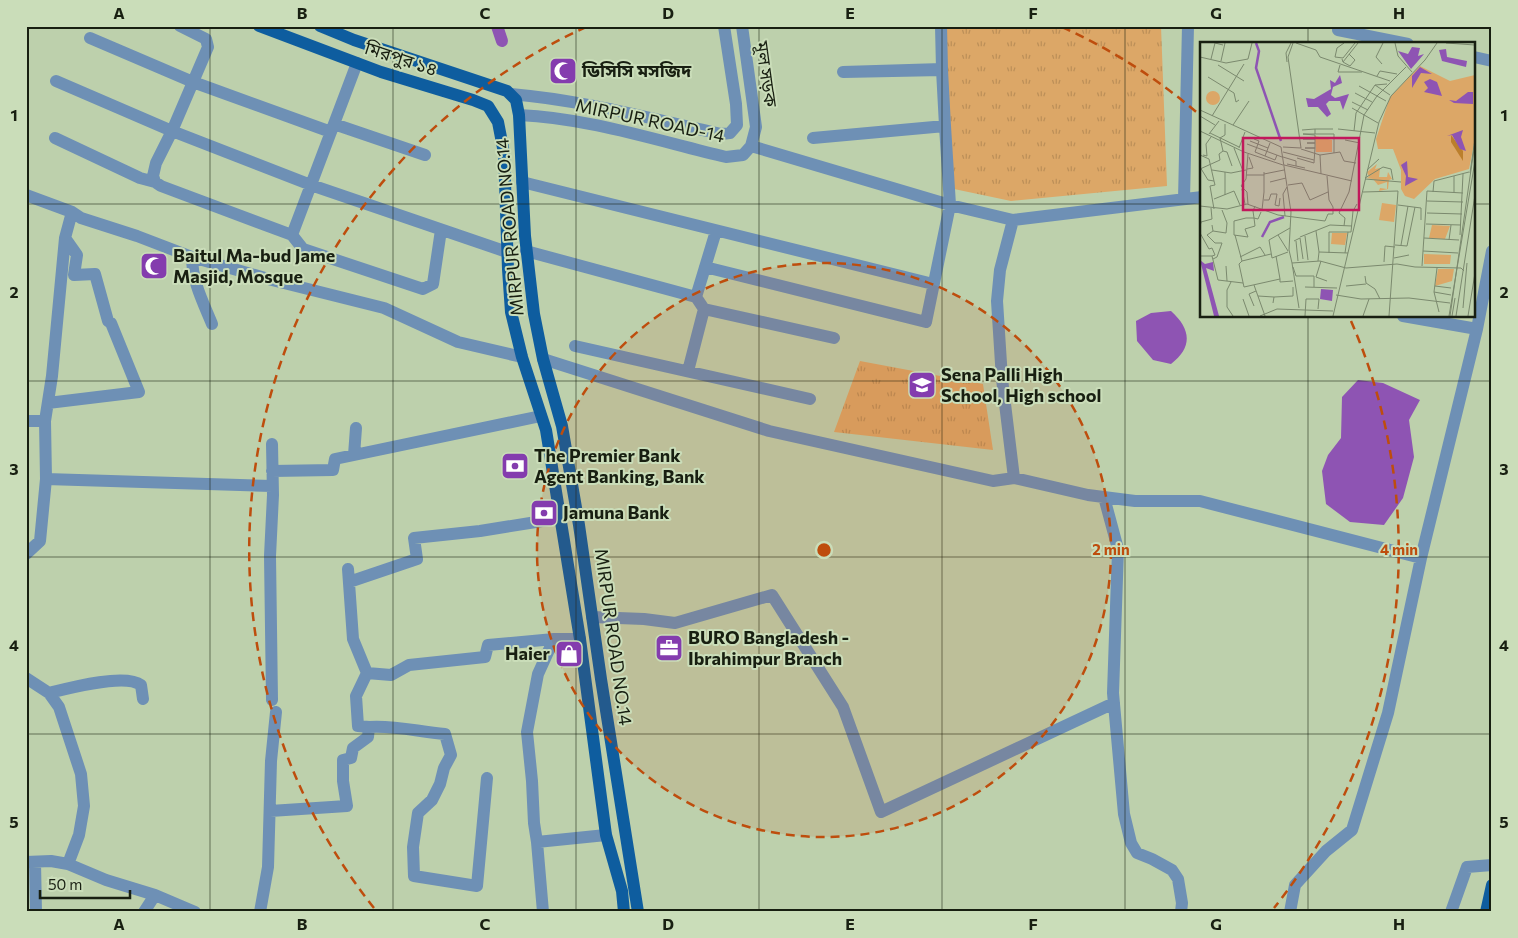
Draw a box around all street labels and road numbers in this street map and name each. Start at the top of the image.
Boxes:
street label: মিরপুর ১৪ [361,36,440,81]
street label: মূল সড়ক [750,39,783,109]
street label: MIRPUR ROAD-14 [574,93,727,147]
street label: MIRPUR ROAD NO.14 [490,137,528,317]
street label: MIRPUR ROAD NO.14 [591,547,637,727]

